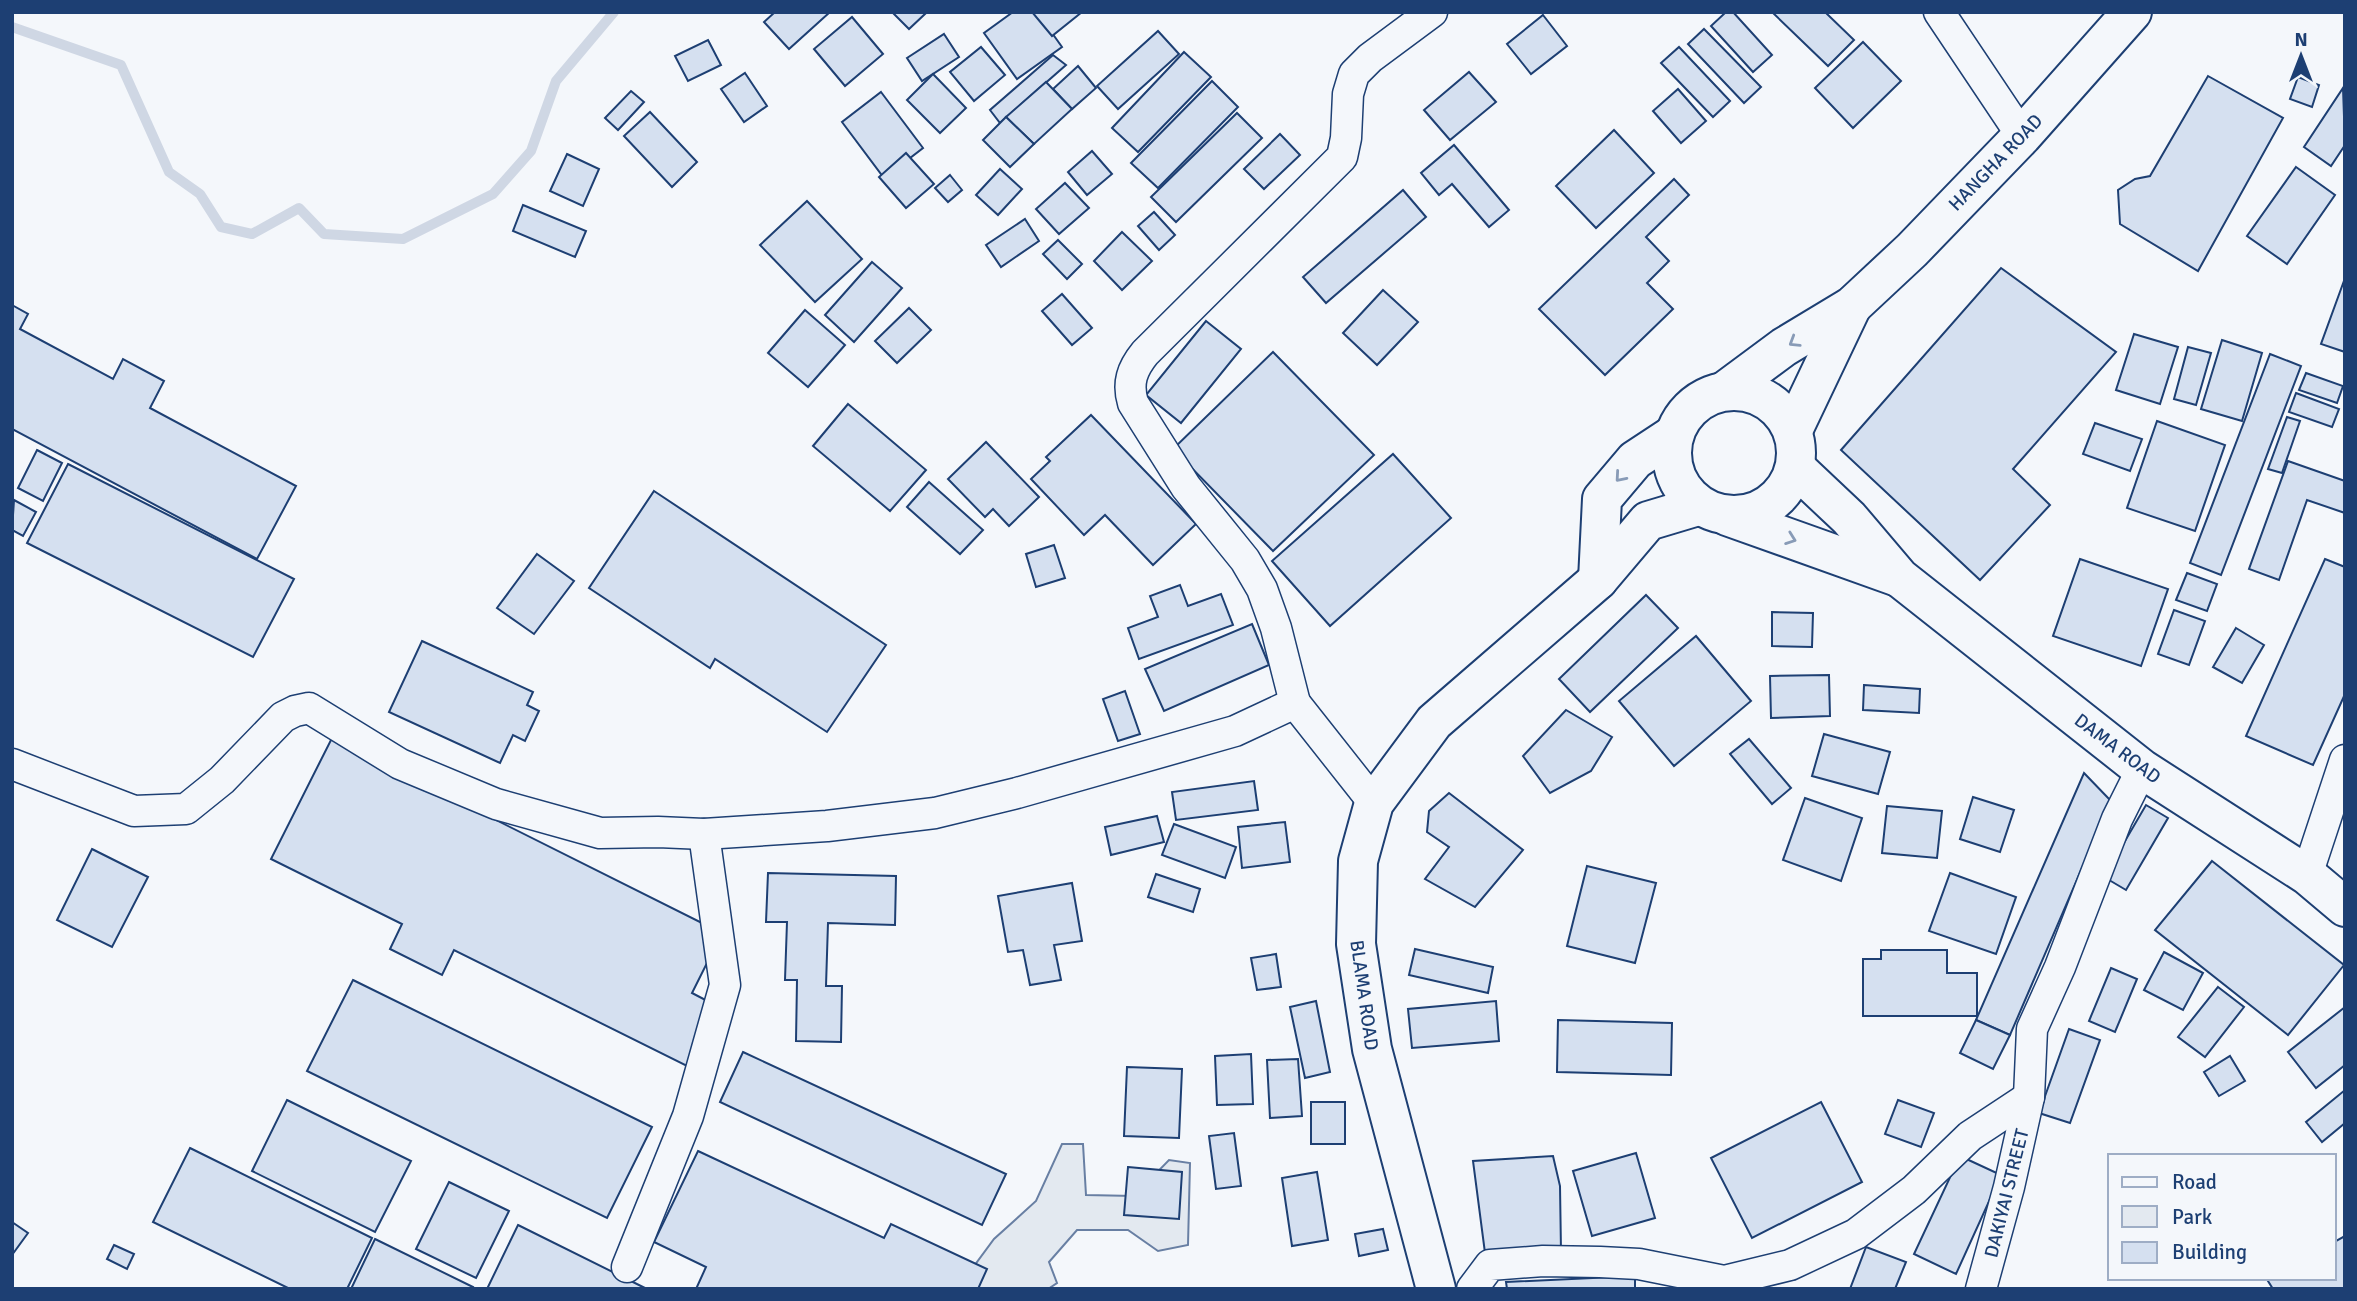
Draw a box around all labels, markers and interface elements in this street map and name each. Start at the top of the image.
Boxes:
north arrow [2266,21,2336,91]
text: N [2294,28,2308,52]
street label: HANGHA ROAD [1943,109,2048,216]
one-way arrow [1788,333,1801,346]
one-way arrow [1616,469,1628,482]
one-way arrow [1785,531,1797,545]
street label: DAMA ROAD [2069,708,2165,789]
street label: BLAMA ROAD [1344,938,1384,1052]
street label: DAKIYAI STREET [1979,1126,2035,1260]
legend [2108,1154,2336,1280]
text: Road [2172,1169,2217,1195]
text: Park [2172,1204,2213,1230]
text: Building [2172,1239,2247,1265]

